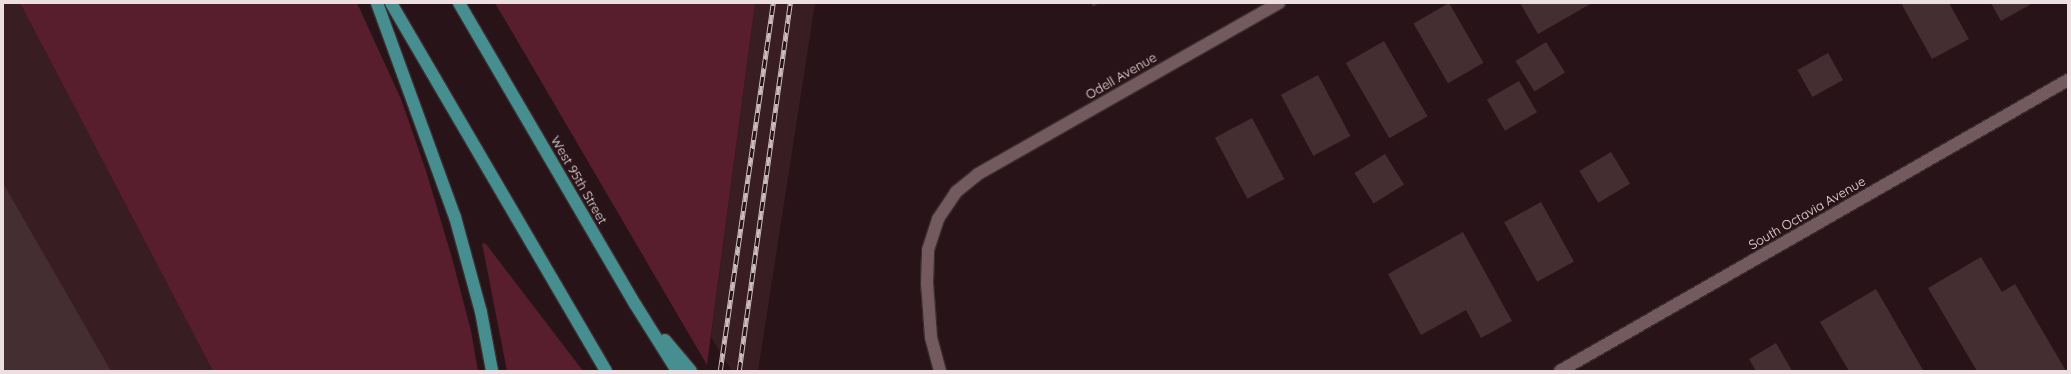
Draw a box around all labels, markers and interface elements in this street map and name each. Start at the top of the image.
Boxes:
street label: Odell Avenue [1083,49,1159,103]
street label: West 95th Street [548,133,610,227]
street label: South Octavia Avenue [1746,173,1868,253]

